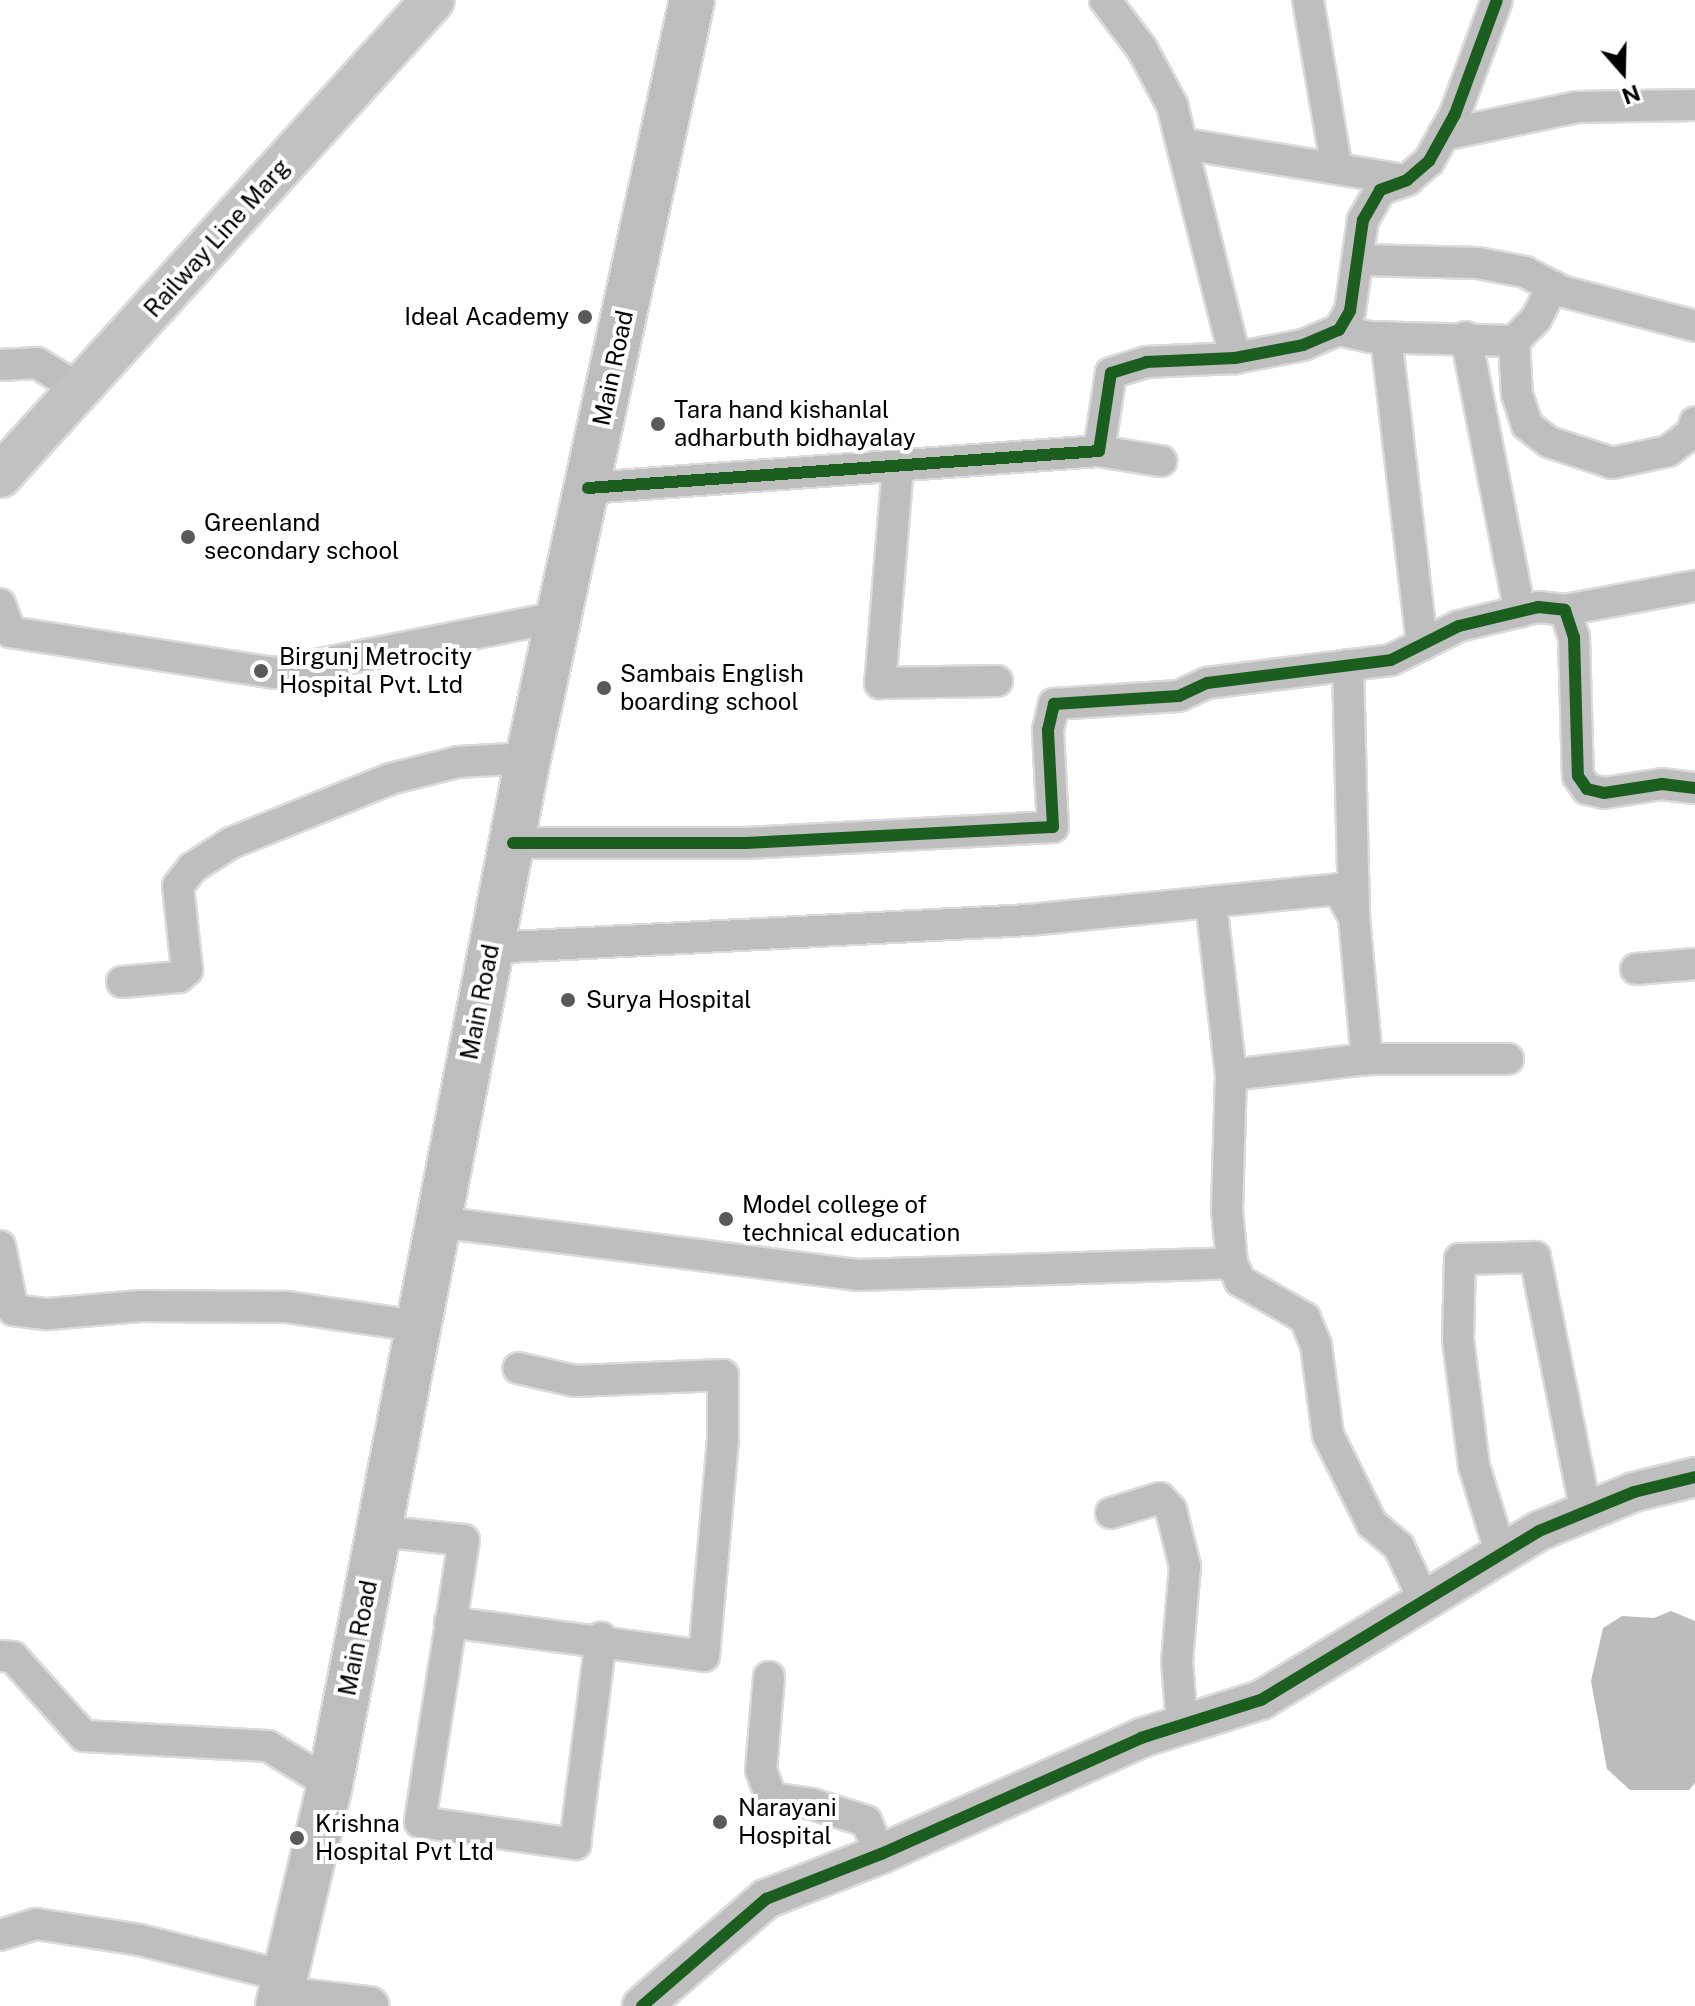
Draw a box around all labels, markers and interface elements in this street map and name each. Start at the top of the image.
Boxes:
north arrow [1583,32,1663,112]
text: N [1619,79,1644,110]
street label: Railway Line Marg [138,153,296,323]
place label: Ideal Academy [404,303,569,331]
marker: Ideal Academy [576,308,594,326]
street label: Main Road [587,308,639,428]
place label: Tara hand kishanlal adharbuth bidhayalay [674,396,915,452]
marker: Tara hand kishanlal adharbuth bidhayalay [649,415,667,433]
place label: Greenland secondary school [204,509,399,565]
marker: Greenland secondary school [179,528,197,546]
place label: Birgunj Metrocity Hospital Pvt. Ltd [279,643,472,699]
marker: Birgunj Metrocity Hospital Pvt. Ltd [250,660,272,682]
place label: Sambais English boarding school [620,660,804,716]
marker: Sambais English boarding school [595,679,613,697]
street label: Main Road [455,942,505,1062]
place label: Surya Hospital [586,986,751,1014]
marker: Surya Hospital [557,989,579,1011]
place label: Model college of technical education [742,1191,961,1247]
marker: Model college of technical education [717,1210,735,1228]
street label: Main Road [333,1578,383,1698]
place label: Narayani Hospital [738,1794,837,1850]
place label: Krishna Hospital Pvt Ltd [315,1810,494,1866]
marker: Narayani Hospital [709,1811,731,1833]
marker: Krishna Hospital Pvt Ltd [286,1827,308,1849]

